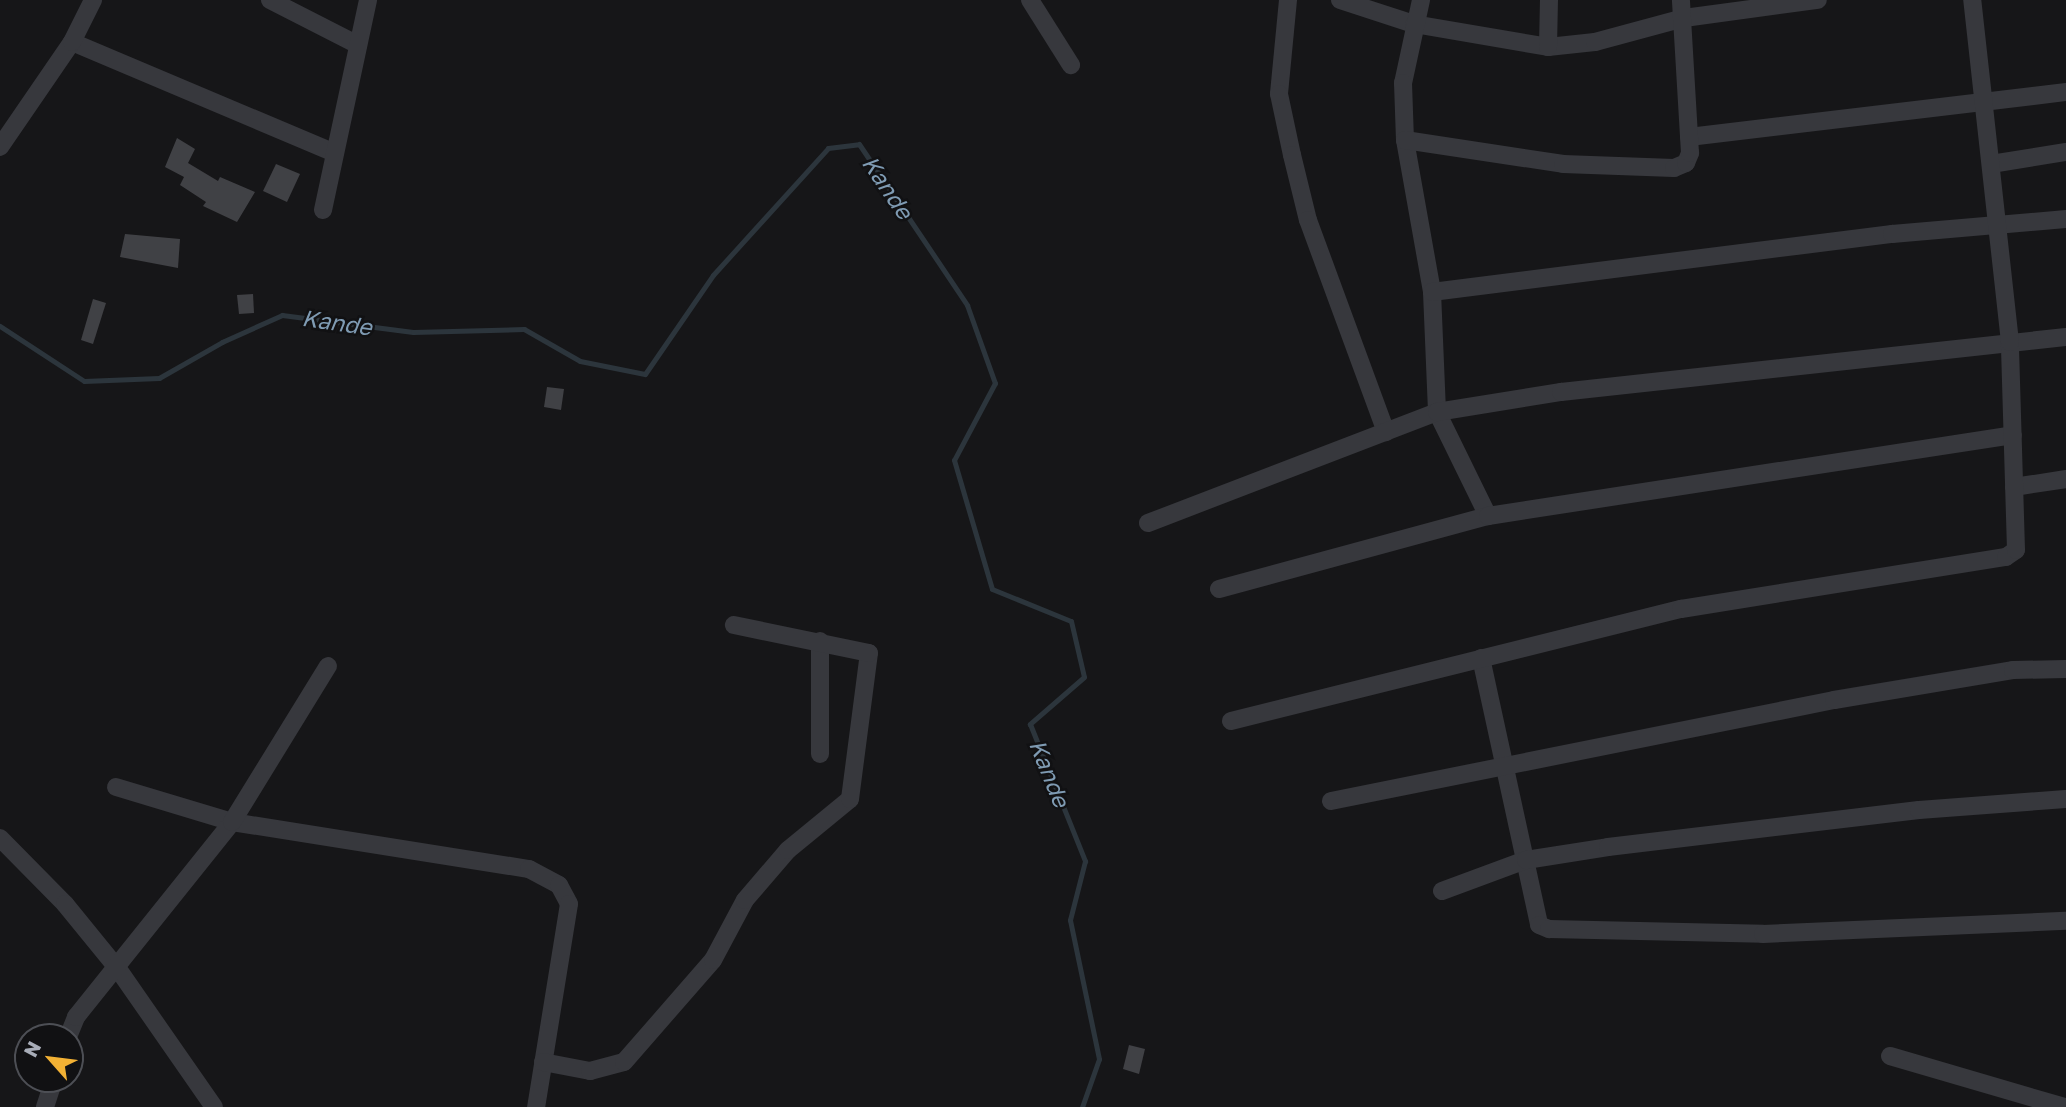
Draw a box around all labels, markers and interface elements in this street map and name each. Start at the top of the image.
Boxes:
water label: Kande [857,150,919,224]
water label: Kande [300,303,374,341]
water label: Kande [1024,735,1076,811]
north arrow [14,1023,84,1093]
text: N [18,1037,45,1061]

